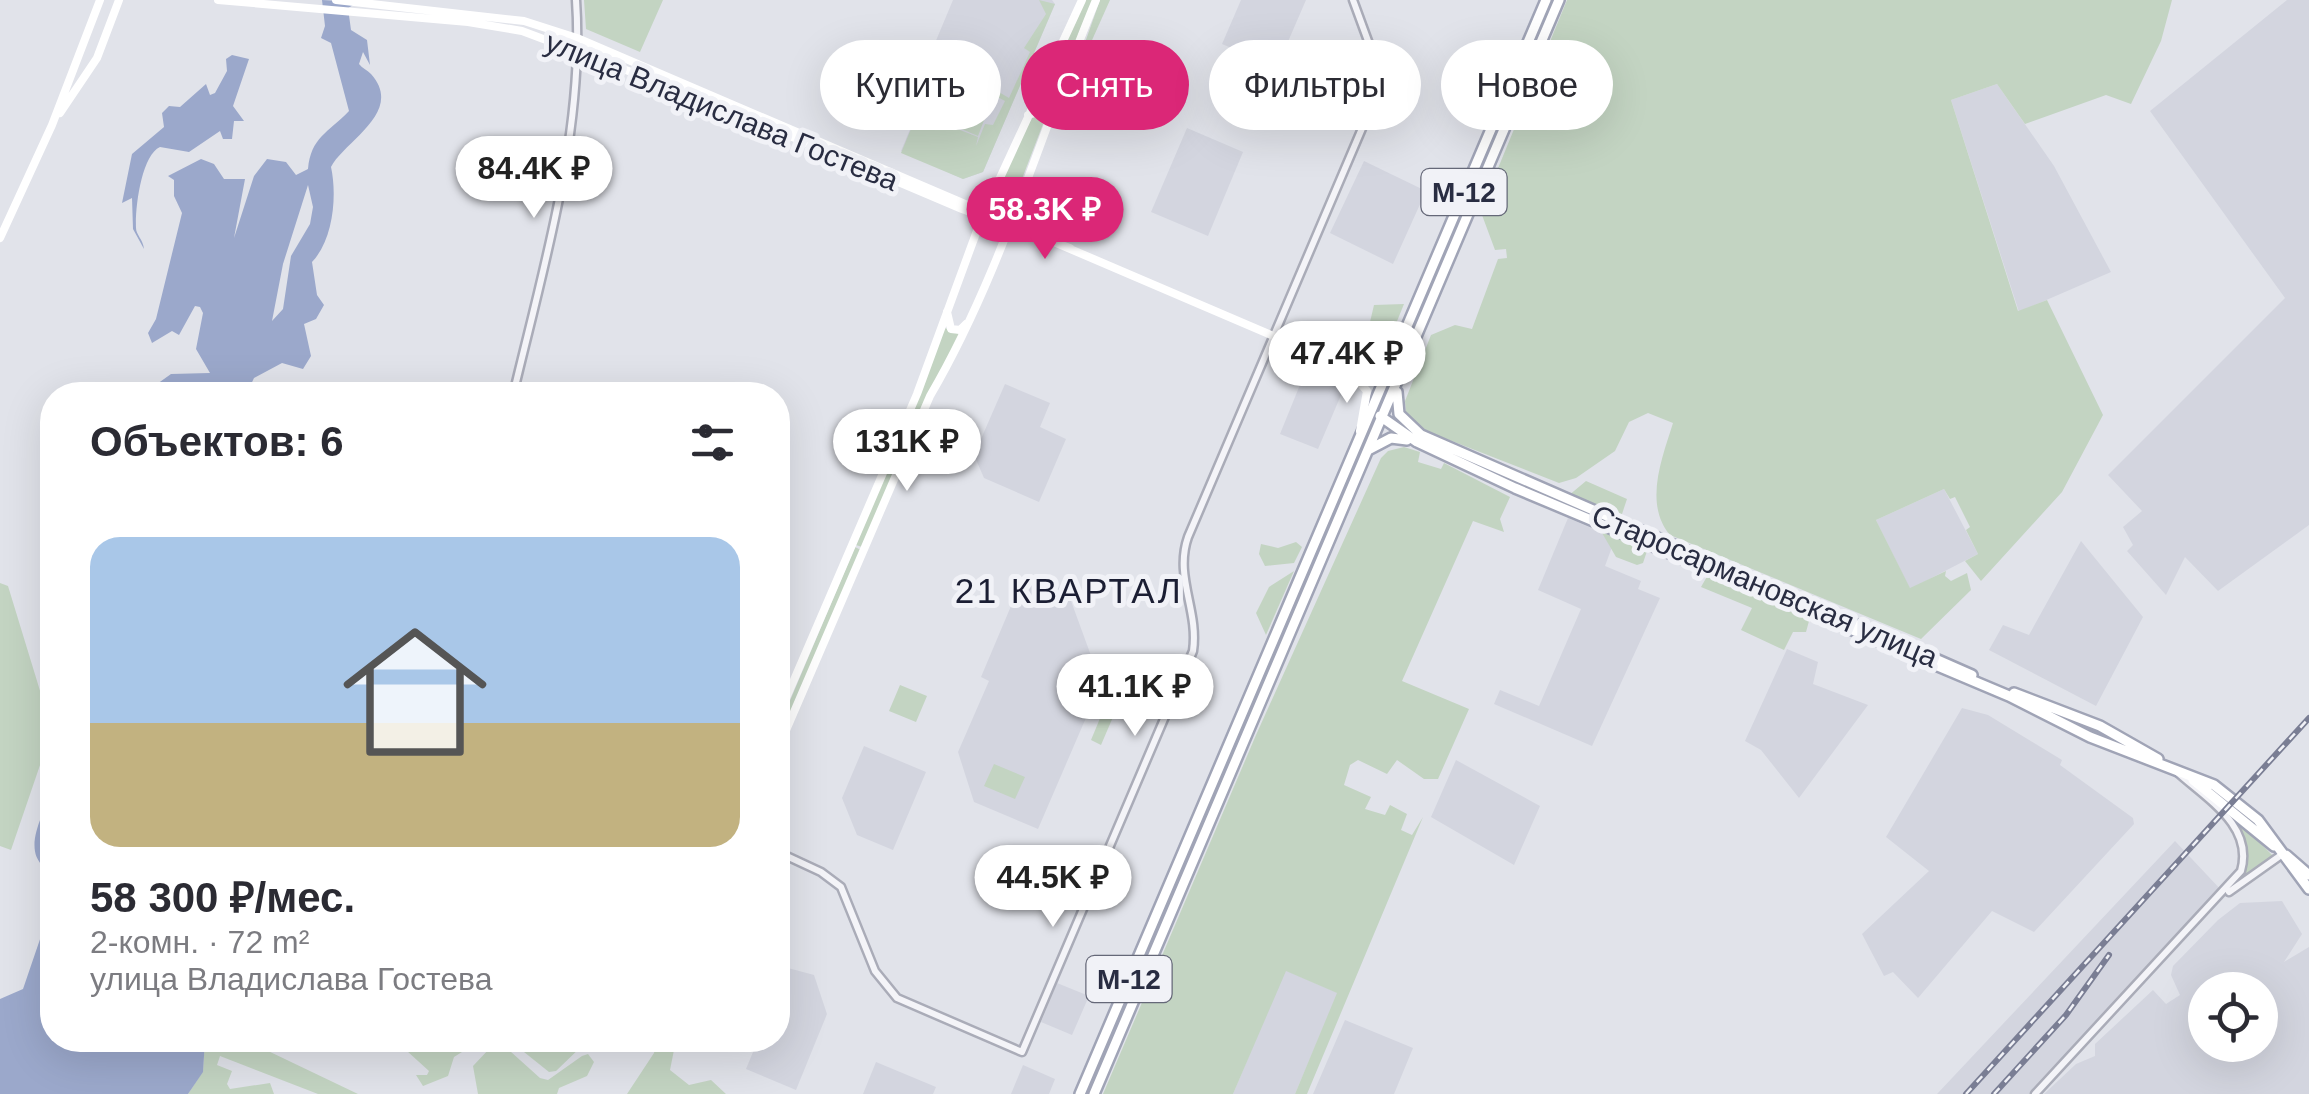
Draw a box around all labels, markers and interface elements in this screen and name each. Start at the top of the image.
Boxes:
street label: улица Владислава Гостева [541,25,903,197]
chip: Купить [820,40,1001,130]
chip: Снять [1021,40,1189,130]
chip: Фильтры [1209,40,1421,130]
chip: Новое [1441,40,1613,130]
pin: 84.4K ₽ [442,136,626,221]
text: 84.4K ₽ [478,150,590,186]
road number: М-12 [1422,169,1506,215]
pin: 58.3K ₽ [953,177,1137,262]
text: 58.3K ₽ [989,191,1101,227]
pin: 47.4K ₽ [1255,321,1439,406]
text: 47.4K ₽ [1291,335,1403,371]
pin: 131K ₽ [826,409,988,494]
icon: filters [685,415,740,470]
text: Объектов: 6 [90,418,344,465]
text: 131K ₽ [855,423,959,459]
street label: Старосармановская улица [1587,498,1943,674]
district label: 21 КВАРТАЛ [955,571,1183,610]
icon: home [325,602,505,782]
pin: 41.1K ₽ [1043,654,1227,739]
text: 41.1K ₽ [1079,668,1191,704]
pin: 44.5K ₽ [961,845,1145,930]
text: 44.5K ₽ [997,859,1109,895]
text: 58 300 ₽/мес. [90,874,355,921]
text: 2-комн. · 72 m² [90,924,309,960]
road number: М-12 [1086,956,1172,1002]
text: улица Владислава Гостева [90,961,493,997]
map controls [2188,972,2278,1062]
button: locate [2188,972,2278,1062]

